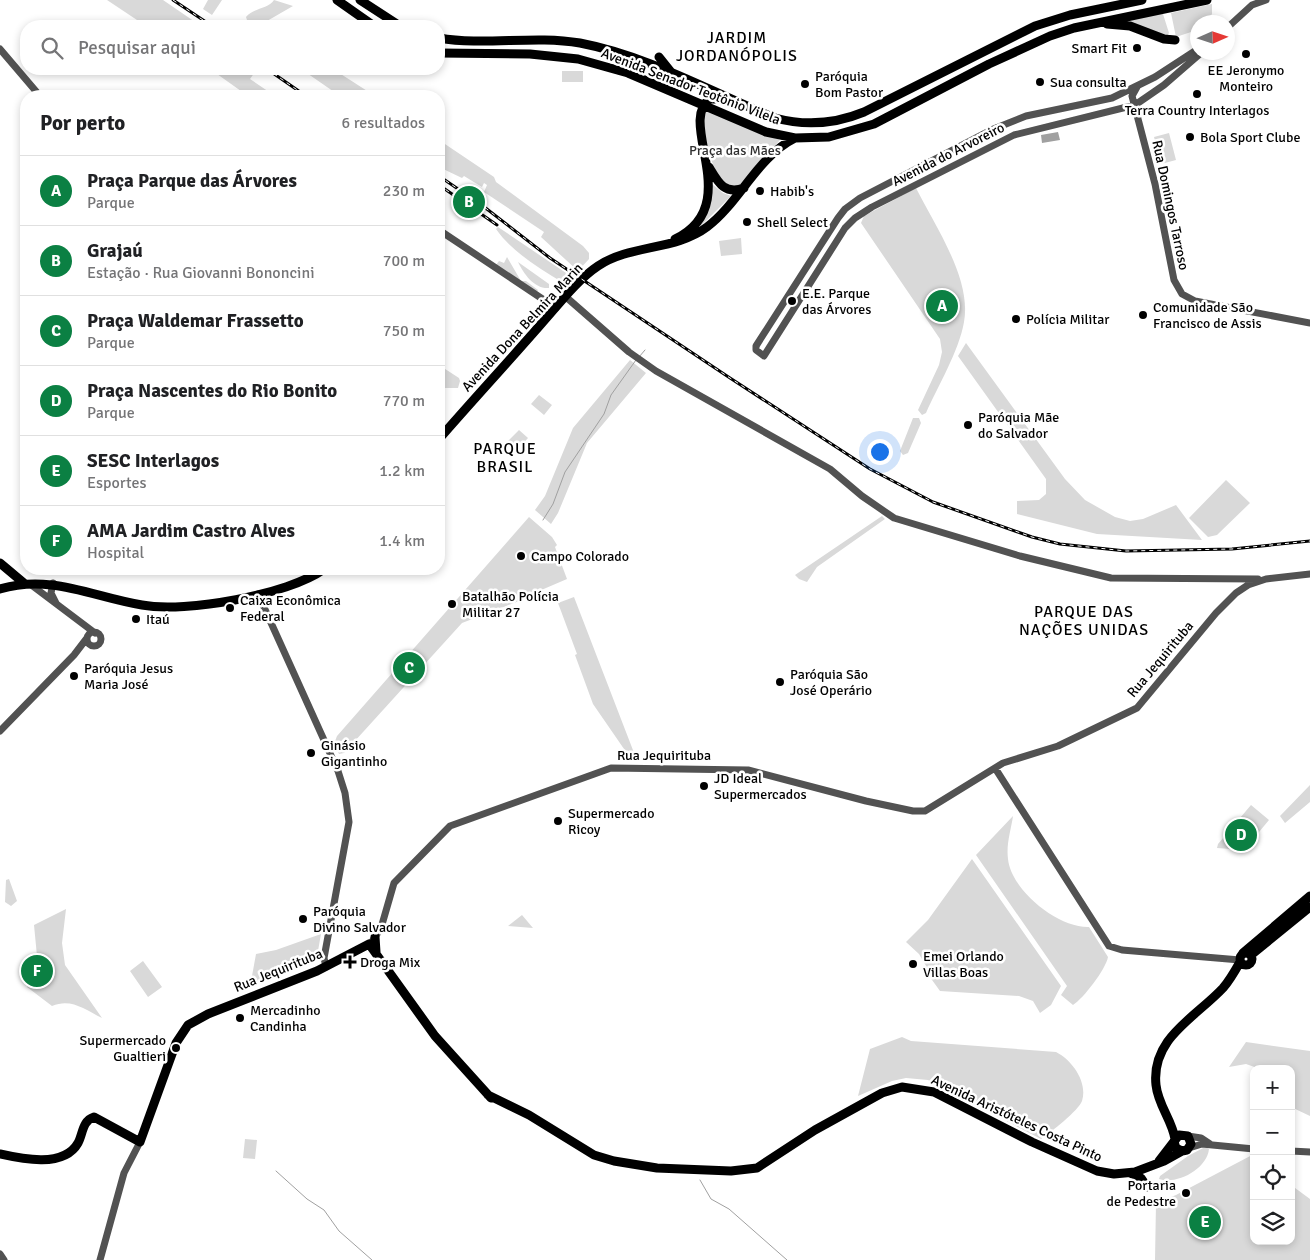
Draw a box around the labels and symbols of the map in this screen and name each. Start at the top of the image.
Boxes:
north arrow [1190,15,1235,60]
district label: JARDIM JORDANÓPOLIS [676,28,798,66]
place label: Smart Fit [1072,40,1127,57]
marker: Smart Fit [1131,42,1143,54]
street label: Avenida Senador Teotônio Vilela [599,44,783,129]
marker: EE Jeronymo Monteiro [1240,48,1252,60]
place label: EE Jeronymo Monteiro [1208,62,1284,95]
place label: Paróquia Bom Pastor [815,68,884,101]
place label: Sua consulta [1050,74,1127,91]
marker: Sua consulta [1034,76,1046,88]
marker: Paróquia Bom Pastor [799,78,811,90]
marker: Terra Country Interlagos [1191,88,1203,100]
place label: Terra Country Interlagos [1125,102,1269,119]
street label: Avenida do Arvoreiro [889,119,1007,190]
place label: Bola Sport Clube [1200,129,1300,146]
marker: Bola Sport Clube [1184,131,1196,143]
street label: Rua Domingos Tarroso [1148,139,1193,272]
park label: Praça das Mães [689,142,781,159]
pin: B [453,183,485,221]
place label: Habib's [770,183,814,200]
marker: Habib's [754,185,766,197]
place label: Shell Select [757,214,828,231]
marker: Shell Select [741,216,753,228]
street label: Avenida Dona Belmira Marin [458,259,586,395]
place label: E.E. Parque das Árvores [802,285,871,318]
pin: A [926,287,958,325]
marker: E.E. Parque das Árvores [786,295,798,307]
place label: Comunidade São Francisco de Assis [1153,299,1262,332]
marker: Comunidade São Francisco de Assis [1137,309,1149,321]
place label: Polícia Militar [1026,311,1110,328]
marker: Polícia Militar [1010,313,1022,325]
place label: Paróquia Mãe do Salvador [978,409,1059,442]
marker: Paróquia Mãe do Salvador [962,419,974,431]
district label: PARQUE BRASIL [473,439,537,477]
your location [867,439,893,465]
place label: Campo Colorado [531,548,629,565]
marker: Campo Colorado [515,550,527,562]
place label: Batalhão Polícia Militar 27 [462,588,559,621]
place label: Caixa Econômica Federal [240,592,341,625]
marker: Batalhão Polícia Militar 27 [446,598,458,610]
marker: Caixa Econômica Federal [224,602,236,614]
district label: PARQUE DAS NAÇÕES UNIDAS [1019,602,1149,640]
place label: Itaú [146,611,170,628]
marker: Itaú [130,613,142,625]
street label: Rua Jequirituba [1124,618,1197,701]
pin: C [393,649,425,687]
place label: Paróquia Jesus Maria José [84,660,173,693]
place label: Paróquia São José Operário [790,666,872,699]
marker: Paróquia Jesus Maria José [68,670,80,682]
marker: Paróquia São José Operário [774,676,786,688]
place label: Ginásio Gigantinho [321,737,387,770]
marker: Ginásio Gigantinho [305,747,317,759]
street label: Rua Jequirituba [617,747,711,764]
place label: JD Ideal Supermercados [714,770,807,803]
marker: JD Ideal Supermercados [698,780,710,792]
place label: Supermercado Ricoy [568,805,654,838]
marker: Supermercado Ricoy [552,815,564,827]
pin: D [1225,816,1257,854]
place label: Paróquia Divino Salvador [313,903,407,936]
marker: Paróquia Divino Salvador [297,913,309,925]
street label: Rua Jequirituba [231,945,325,996]
place label: Emei Orlando Villas Boas [923,948,1004,981]
pin: F [21,952,53,990]
place label: Droga Mix [360,954,421,971]
marker: Droga Mix [344,956,356,968]
marker: Emei Orlando Villas Boas [907,958,919,970]
place label: Mercadinho Candinha [250,1002,321,1035]
marker: Mercadinho Candinha [234,1012,246,1024]
place label: Supermercado Gualtieri [80,1032,166,1065]
marker: Supermercado Gualtieri [170,1042,182,1054]
street label: Avenida Aristóteles Costa Pinto [929,1071,1105,1166]
place label: Portaria de Pedestre [1107,1177,1176,1210]
marker: Portaria de Pedestre [1180,1187,1192,1199]
pin: E [1189,1203,1221,1241]

